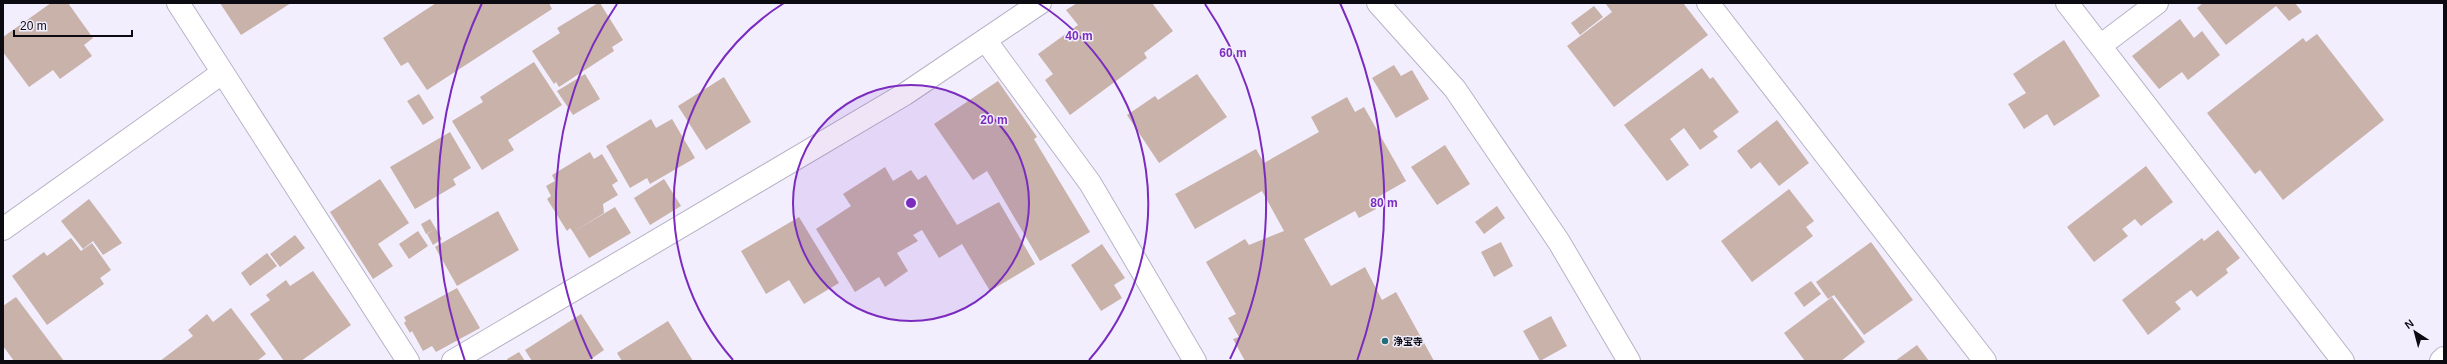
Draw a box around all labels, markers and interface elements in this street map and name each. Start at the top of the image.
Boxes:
scale bar [14,12,132,38]
text: 20 m [20,19,47,33]
text: 40 m [1065,29,1093,43]
text: 60 m [1219,46,1247,60]
text: 20 m [980,113,1008,127]
centre of rings [904,196,918,210]
text: 80 m [1370,196,1398,210]
north arrow [2395,312,2435,352]
text: N [2402,317,2416,331]
marker: 浄宝寺 [1380,336,1390,346]
place label: 浄宝寺 [1393,336,1423,347]

